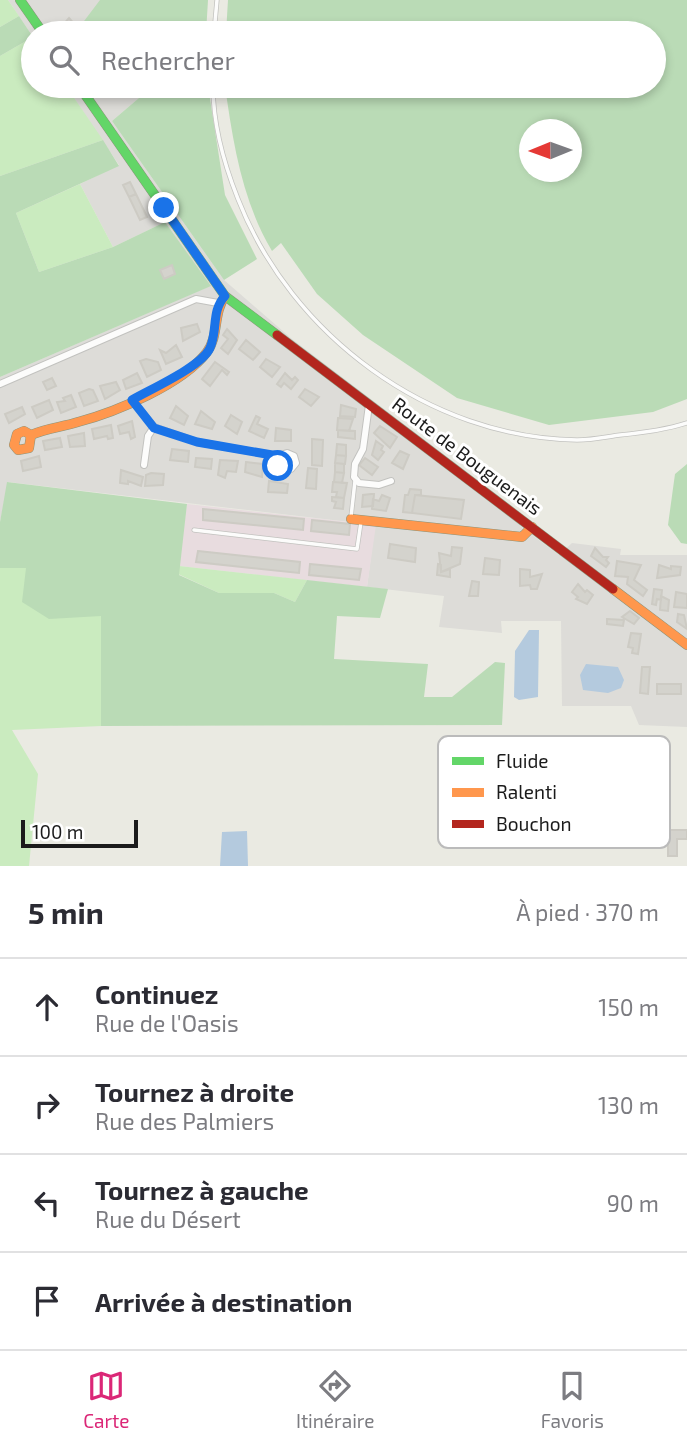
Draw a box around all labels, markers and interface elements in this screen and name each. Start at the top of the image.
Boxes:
search box [21,21,666,98]
icon: search [45,41,83,79]
text: Rechercher [101,44,235,75]
north arrow [519,119,582,182]
route end [148,192,179,223]
street label: Route de Bouguenais [388,392,547,519]
route start [262,450,293,481]
legend [438,736,670,848]
text: Fluide [496,749,549,772]
text: Ralenti [496,780,557,803]
text: Bouchon [496,812,572,835]
scale bar [21,817,138,849]
text: 100 m [32,820,83,843]
text: 5 min [28,894,104,930]
text: À pied · 370 m [516,898,659,926]
text: Continuez [95,978,218,1009]
icon: ahead [28,988,66,1026]
text: 150 m [598,993,659,1021]
text: Rue de l'Oasis [95,1009,239,1037]
text: Tournez à droite [95,1076,294,1107]
icon: right [28,1086,66,1124]
text: 130 m [598,1091,659,1119]
text: Rue des Palmiers [95,1107,274,1135]
text: Tournez à gauche [95,1174,309,1205]
icon: left [28,1184,66,1222]
text: 90 m [607,1189,659,1217]
text: Rue du Désert [95,1205,241,1233]
icon: arrive [28,1282,66,1320]
text: Arrivée à destination [95,1286,352,1317]
tab: Carte [83,1367,130,1432]
tab: Itinéraire [296,1367,374,1432]
tab: Favoris [541,1367,604,1432]

